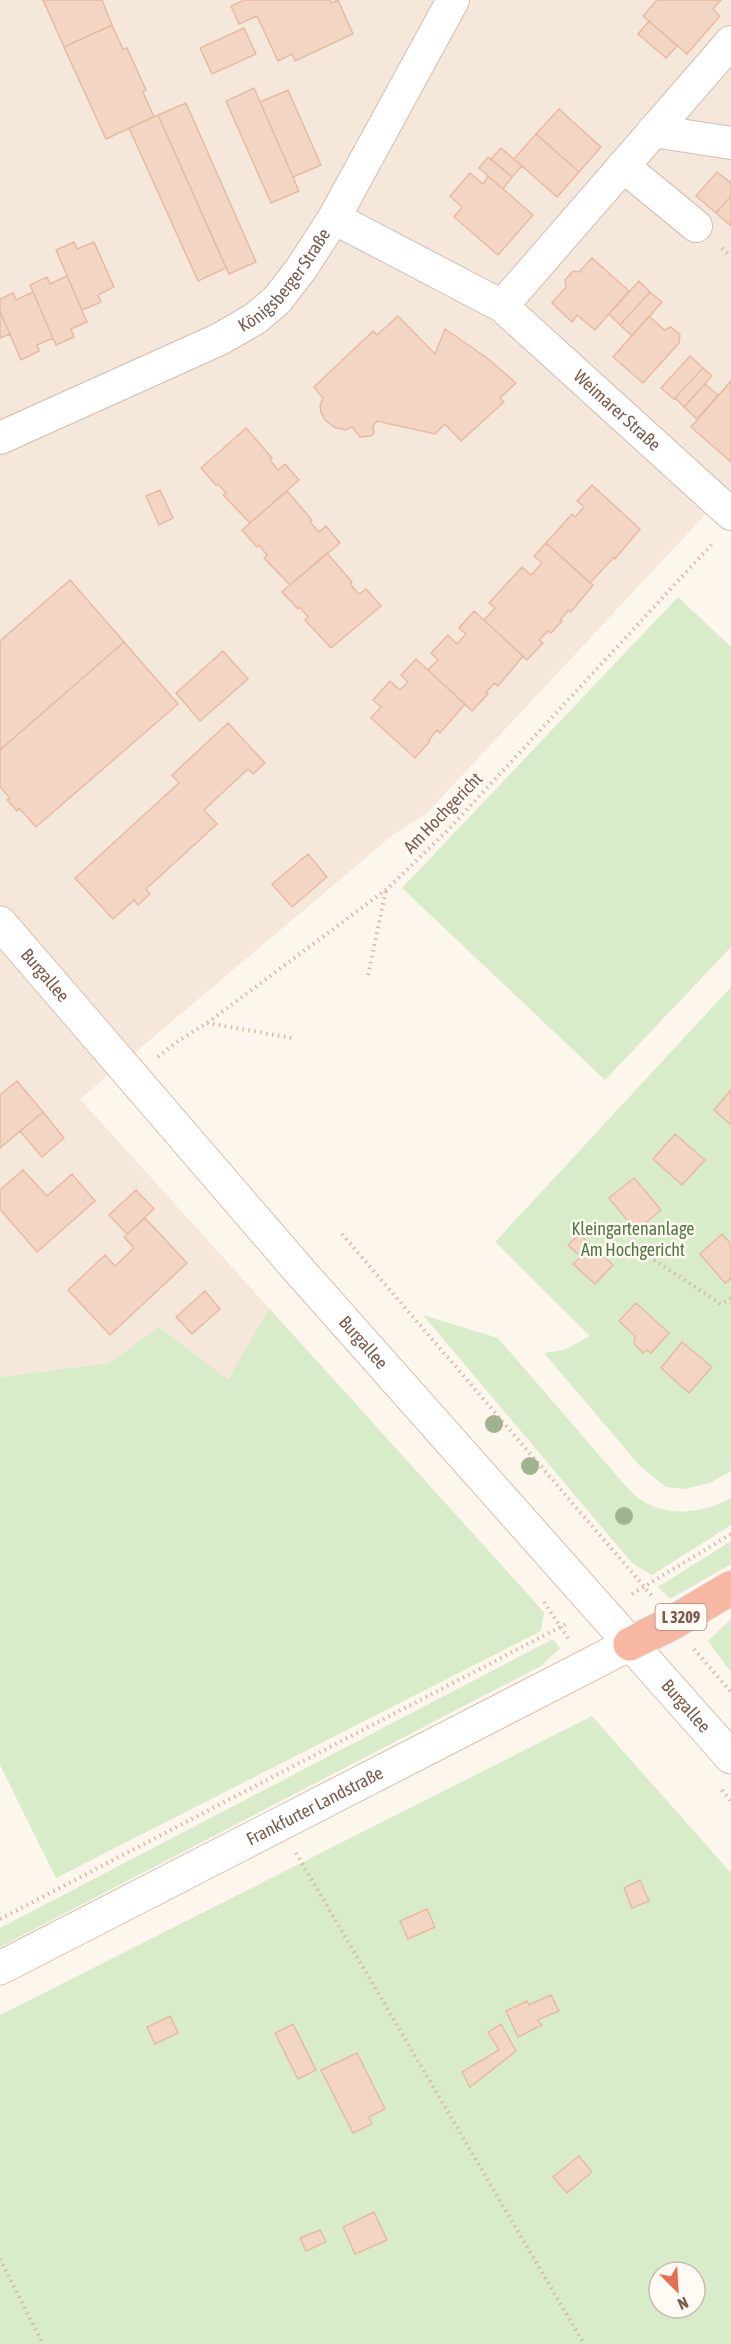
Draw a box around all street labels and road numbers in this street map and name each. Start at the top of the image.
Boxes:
street label: Königsberger Straße [234,224,334,336]
street label: Weimarer Straße [569,365,665,455]
street label: Am Hochgericht [399,768,486,857]
street label: Burgallee [17,944,74,1006]
street label: Burgallee [335,1312,393,1373]
road number: L 3209 [656,1604,706,1630]
street label: Burgallee [657,1675,715,1736]
street label: Frankfurter Landstraße [243,1762,386,1849]

